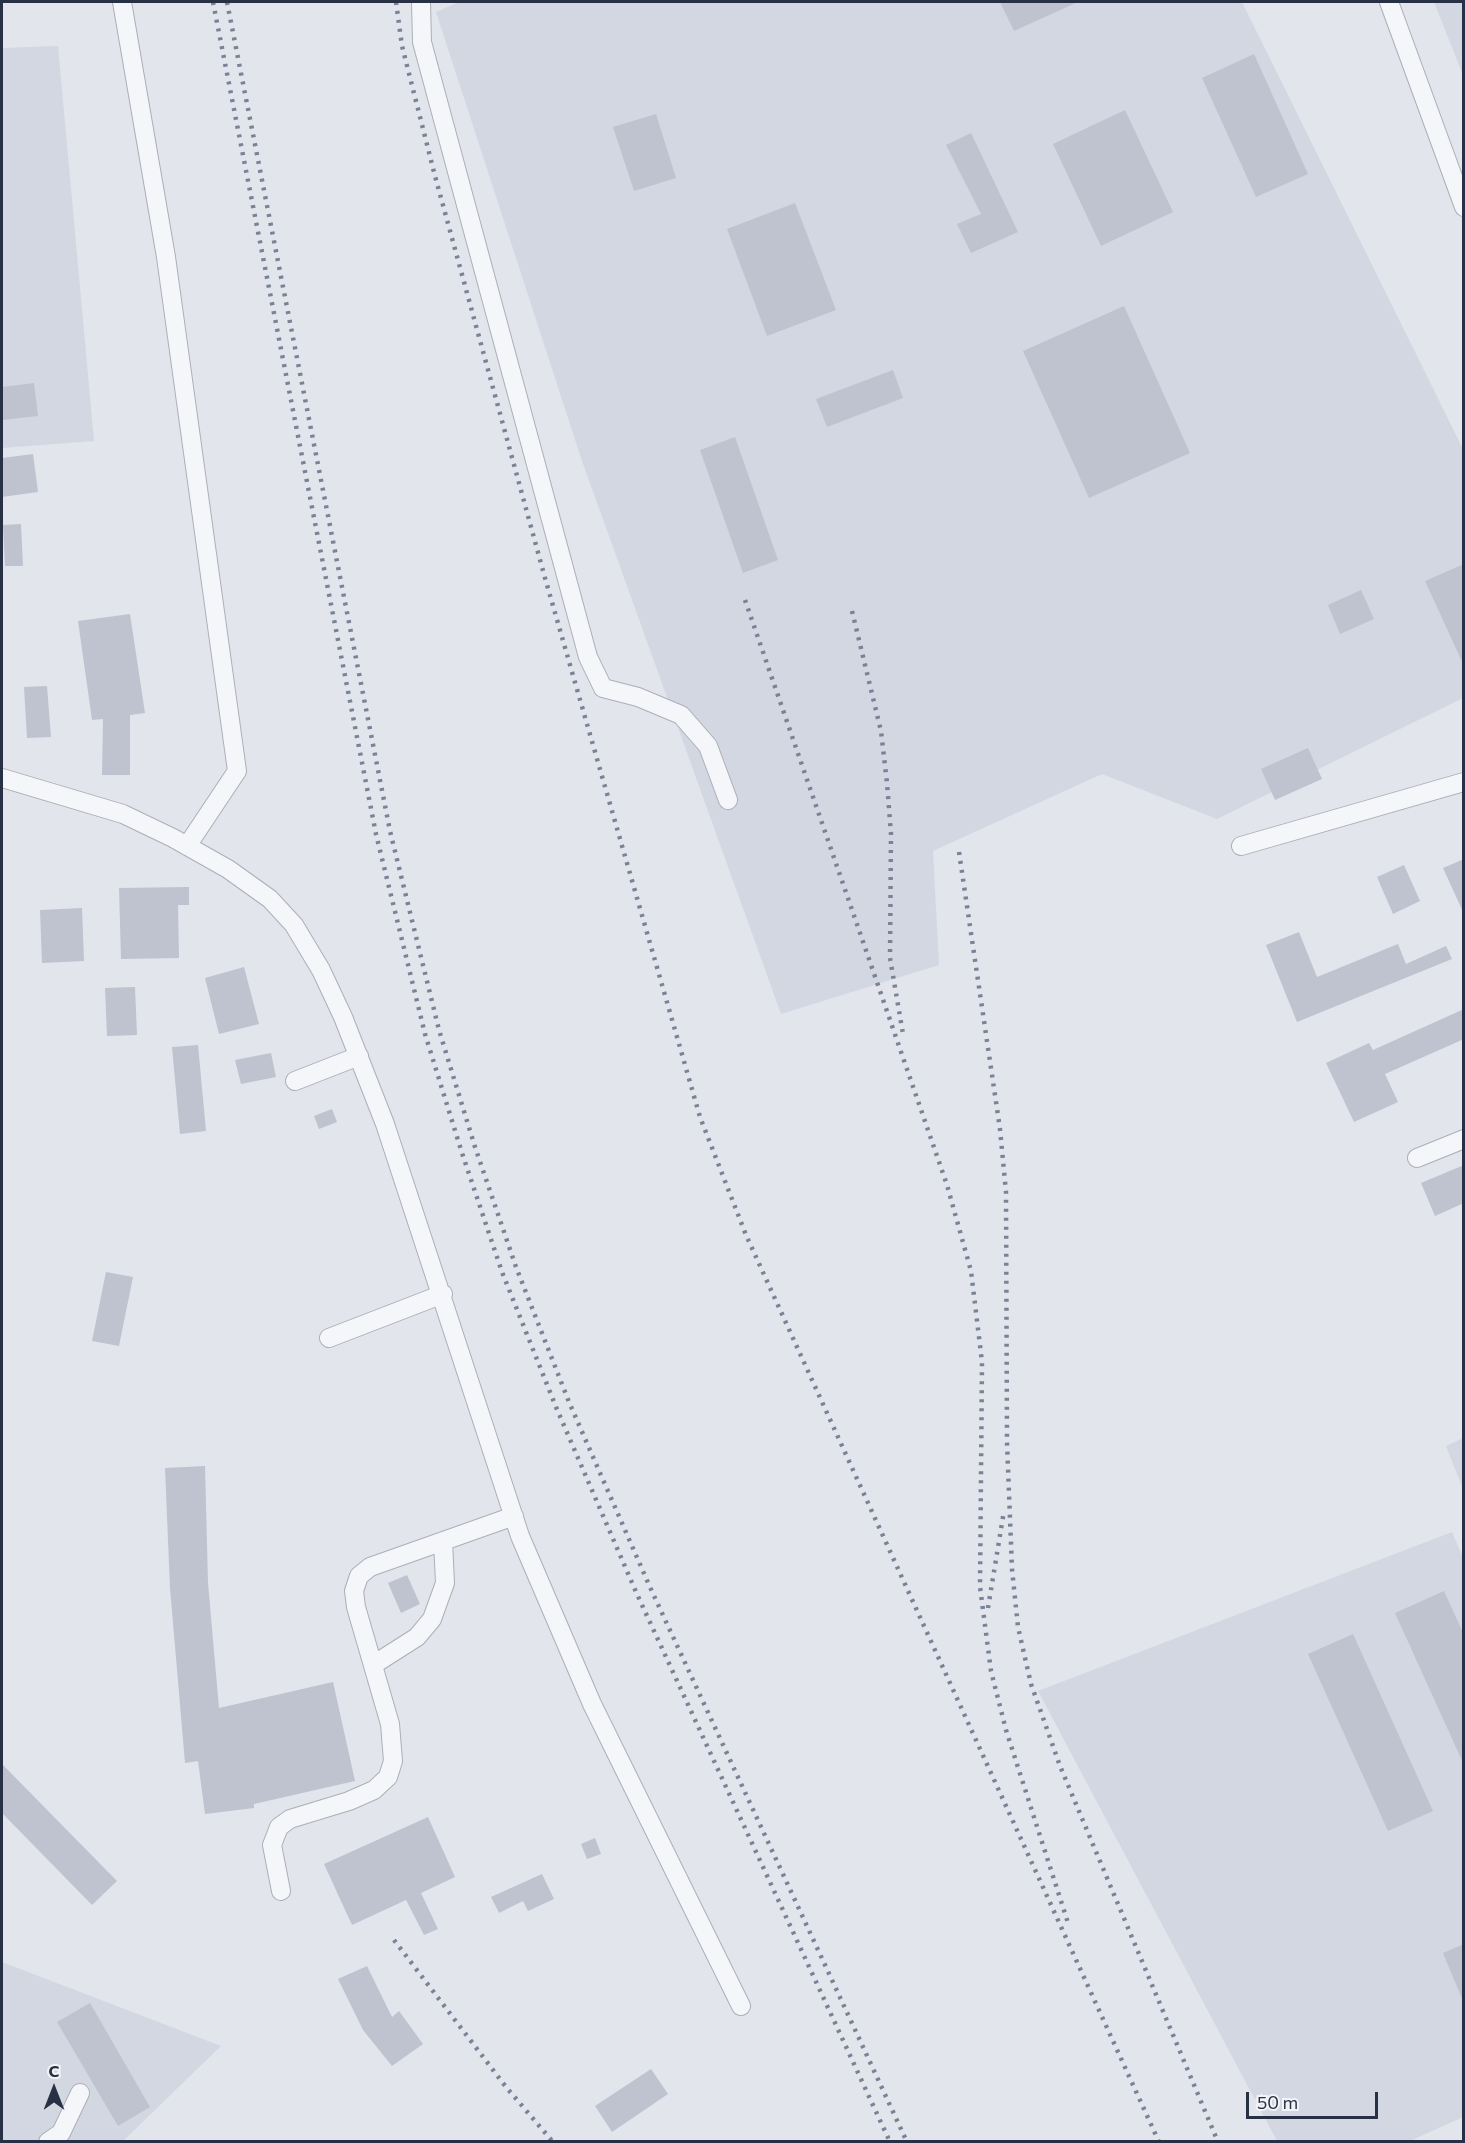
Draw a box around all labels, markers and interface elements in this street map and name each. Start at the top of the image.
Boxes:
north arrow [24,2059,84,2119]
text: С [49,2061,59,2080]
scale bar [1249,2080,1381,2118]
text: 50 m [1257,2091,1298,2113]

